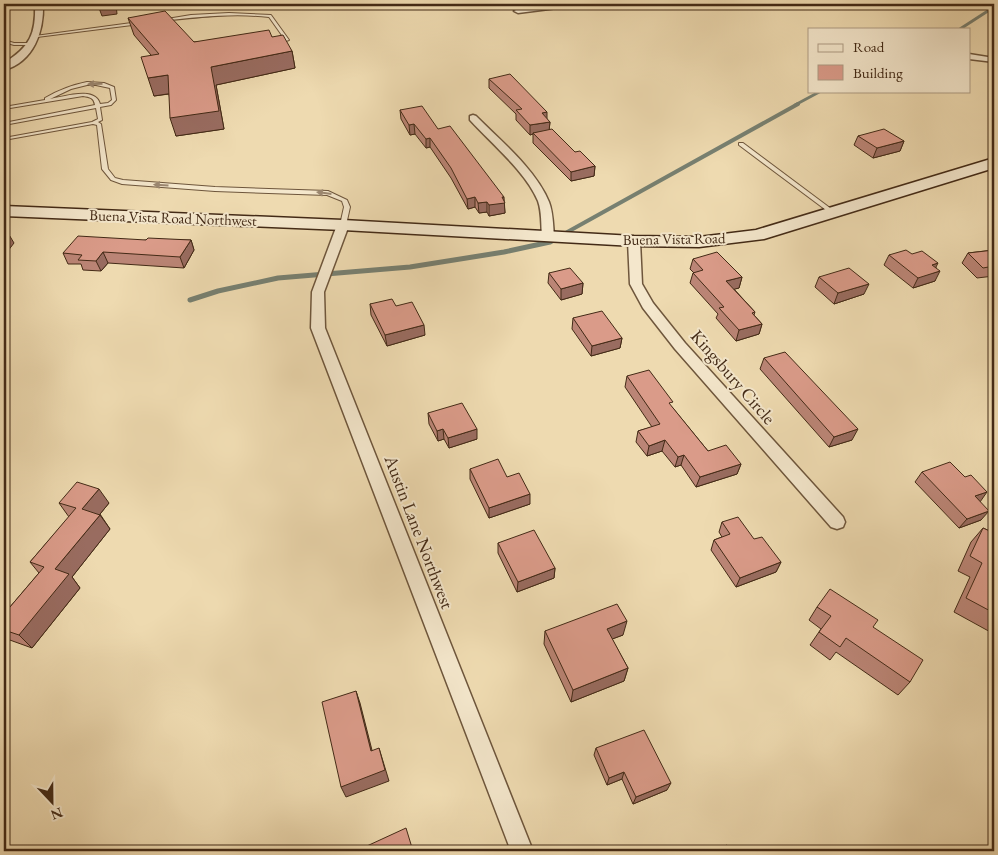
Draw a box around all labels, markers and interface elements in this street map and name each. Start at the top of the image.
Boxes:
legend [808,28,970,92]
text: Road [853,37,885,56]
text: Building [853,63,903,82]
one-way arrow [87,81,103,89]
one-way arrow [153,181,169,189]
one-way arrow [315,189,331,197]
street label: Buena Vista Road Northwest [89,205,257,230]
street label: Buena Vista Road [622,228,726,249]
street label: Kingsbury Circle [686,325,781,429]
street label: Austin Lane Northwest [379,451,459,612]
north arrow [28,778,78,828]
text: N [48,804,65,825]

